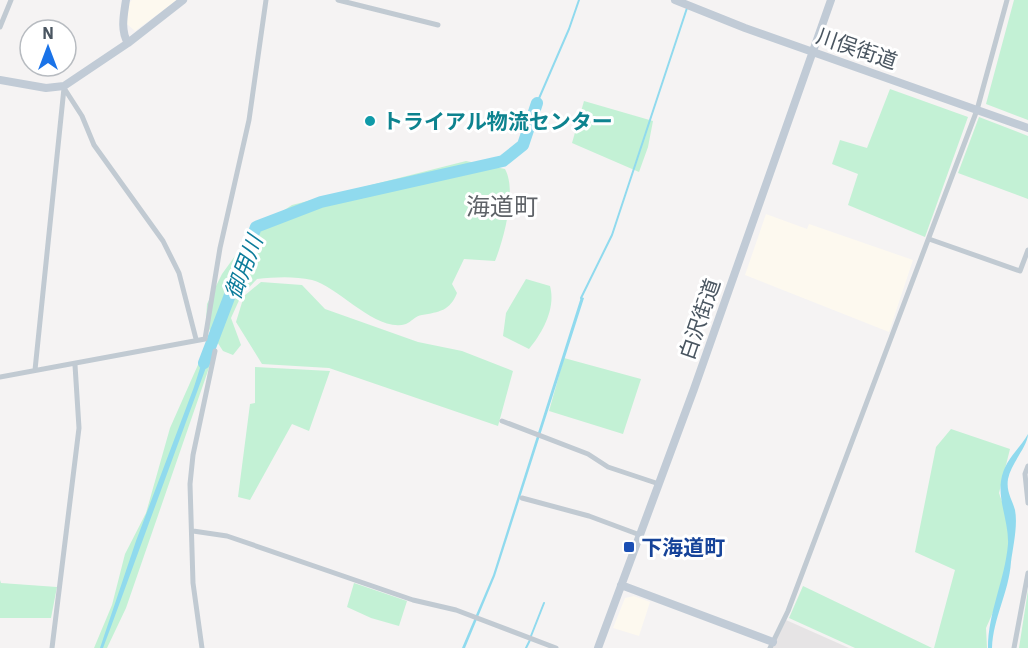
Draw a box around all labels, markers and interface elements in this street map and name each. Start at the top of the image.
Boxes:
north arrow [18,18,78,78]
street label: 川俣街道 [813,21,901,75]
text: N [42,23,54,43]
place label: トライアル物流センター [382,107,613,135]
marker: トライアル物流センター [363,114,377,128]
district label: 海道町 [466,190,538,222]
water label: 御用川 [218,229,269,303]
street label: 白沢街道 [672,275,726,363]
place label: 下海道町 [641,533,725,561]
marker: 下海道町 [622,540,636,554]

